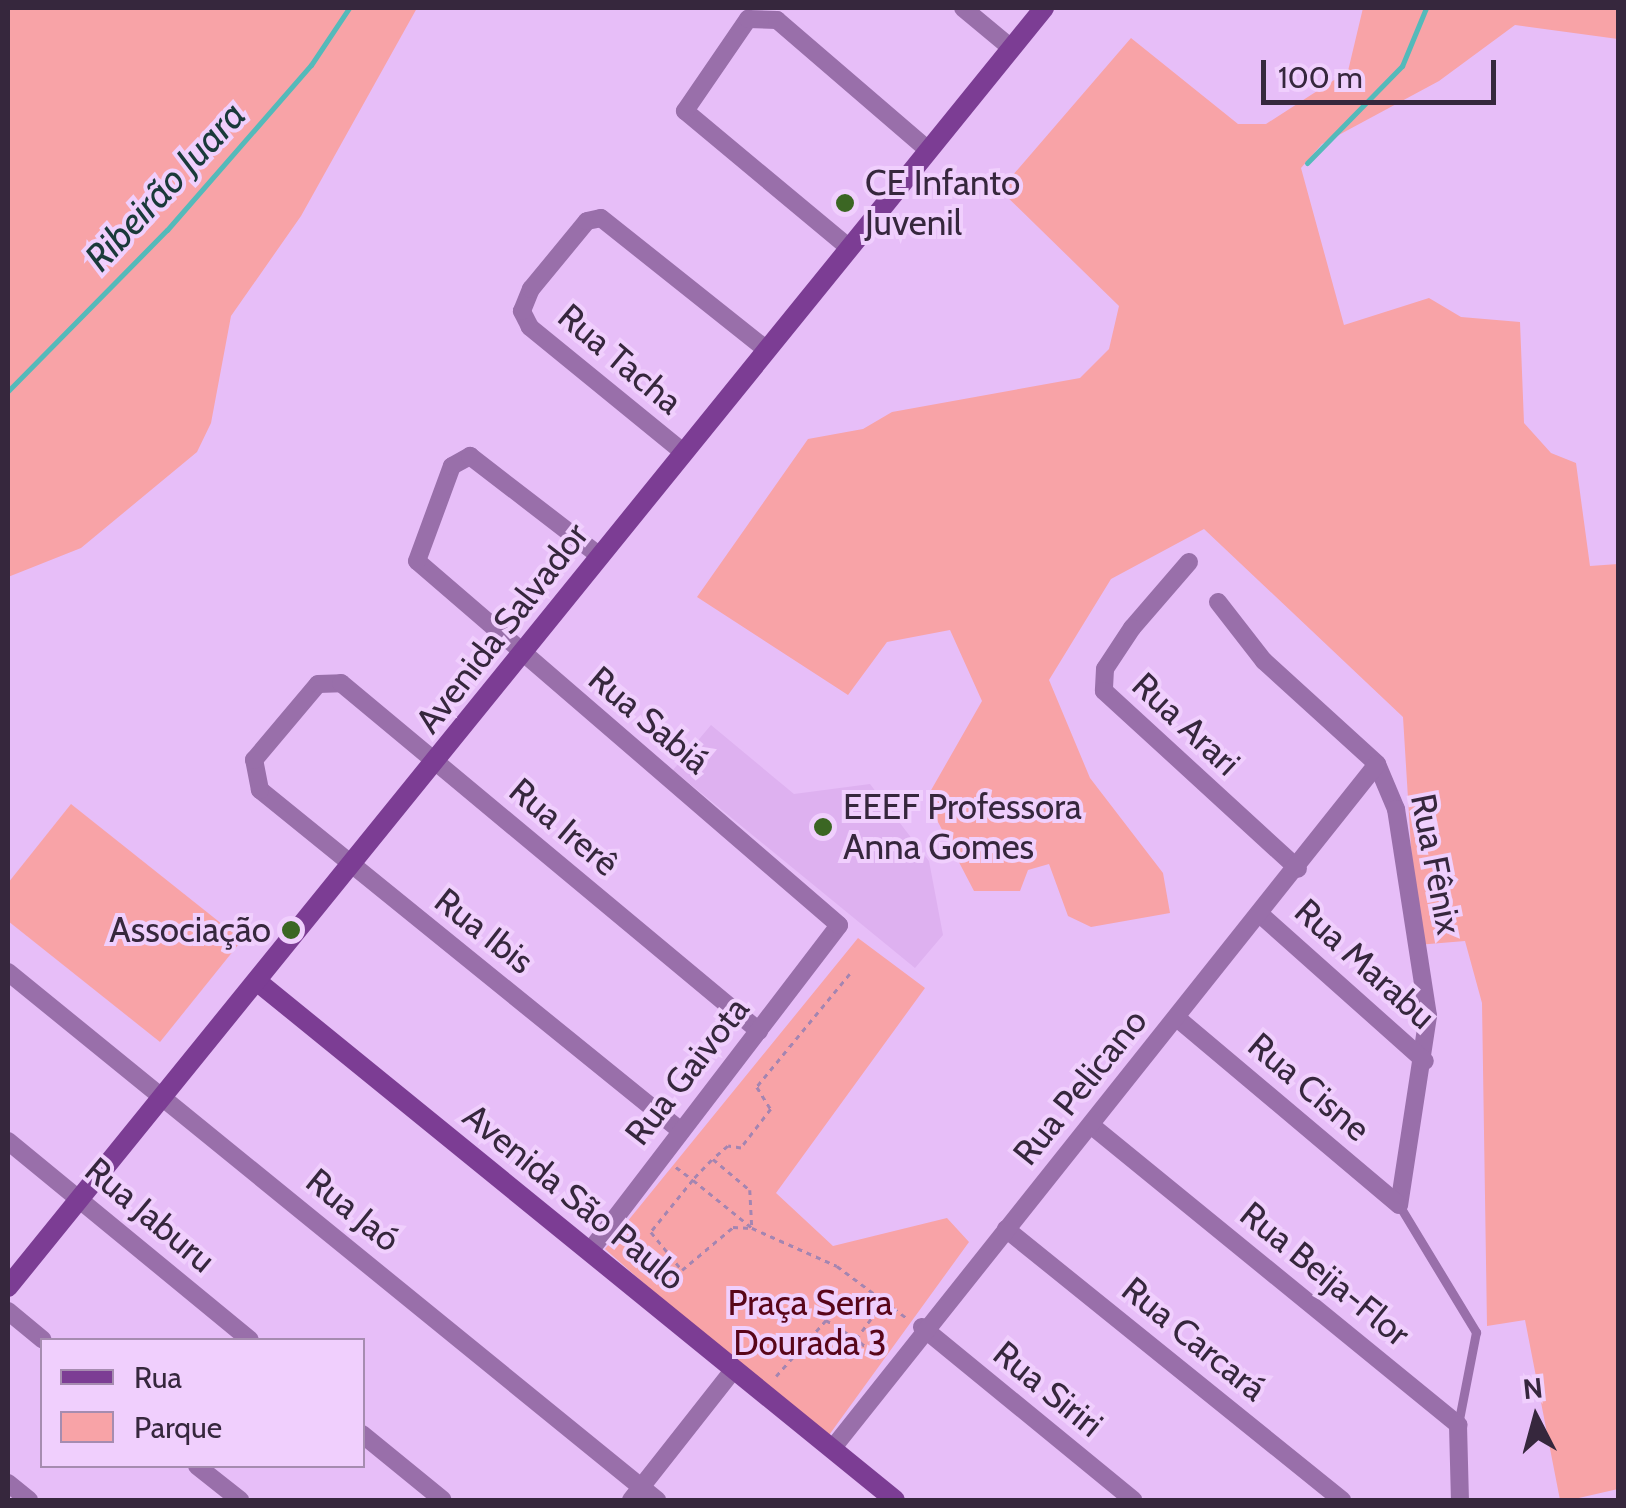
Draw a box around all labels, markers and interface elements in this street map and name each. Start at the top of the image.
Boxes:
scale bar [1266,40,1501,102]
text: 100 m [1278,59,1363,96]
water label: Ribeirão Juara [75,92,255,280]
place label: CE Infanto Juvenil [865,162,1020,244]
marker: CE Infanto Juvenil [834,192,856,214]
street label: Rua Tacha [550,295,690,423]
street label: Avenida Salvador [407,515,597,741]
street label: Rua Sabiá [580,657,718,783]
street label: Rua Arari [1124,664,1248,784]
street label: Rua Irerê [501,769,627,885]
place label: EEEF Professora Anna Gomes [843,786,1082,868]
street label: Rua Fênix [1402,790,1470,938]
marker: EEEF Professora Anna Gomes [812,816,834,838]
street label: Rua Ibis [426,879,542,983]
street label: Rua Marabu [1286,890,1444,1038]
place label: Associação [109,909,271,951]
marker: Associação [280,919,302,941]
street label: Rua Gaivota [616,989,758,1153]
street label: Rua Pelicano [1004,1001,1156,1173]
street label: Rua Cisne [1240,1024,1378,1150]
street label: Avenida São Paulo [455,1095,693,1299]
street label: Rua Jaburu [77,1149,223,1281]
street label: Rua Jaó [298,1160,408,1260]
street label: Rua Beija-Flor [1232,1193,1418,1355]
street label: Rua Carcará [1114,1268,1274,1410]
park label: Praça Serra Dourada 3 [728,1282,892,1364]
street label: Rua Siriri [985,1332,1111,1446]
legend [40,1338,365,1468]
text: Rua [134,1359,182,1396]
north arrow [1486,1368,1586,1468]
text: N [1521,1370,1544,1406]
text: Parque [134,1409,222,1446]

